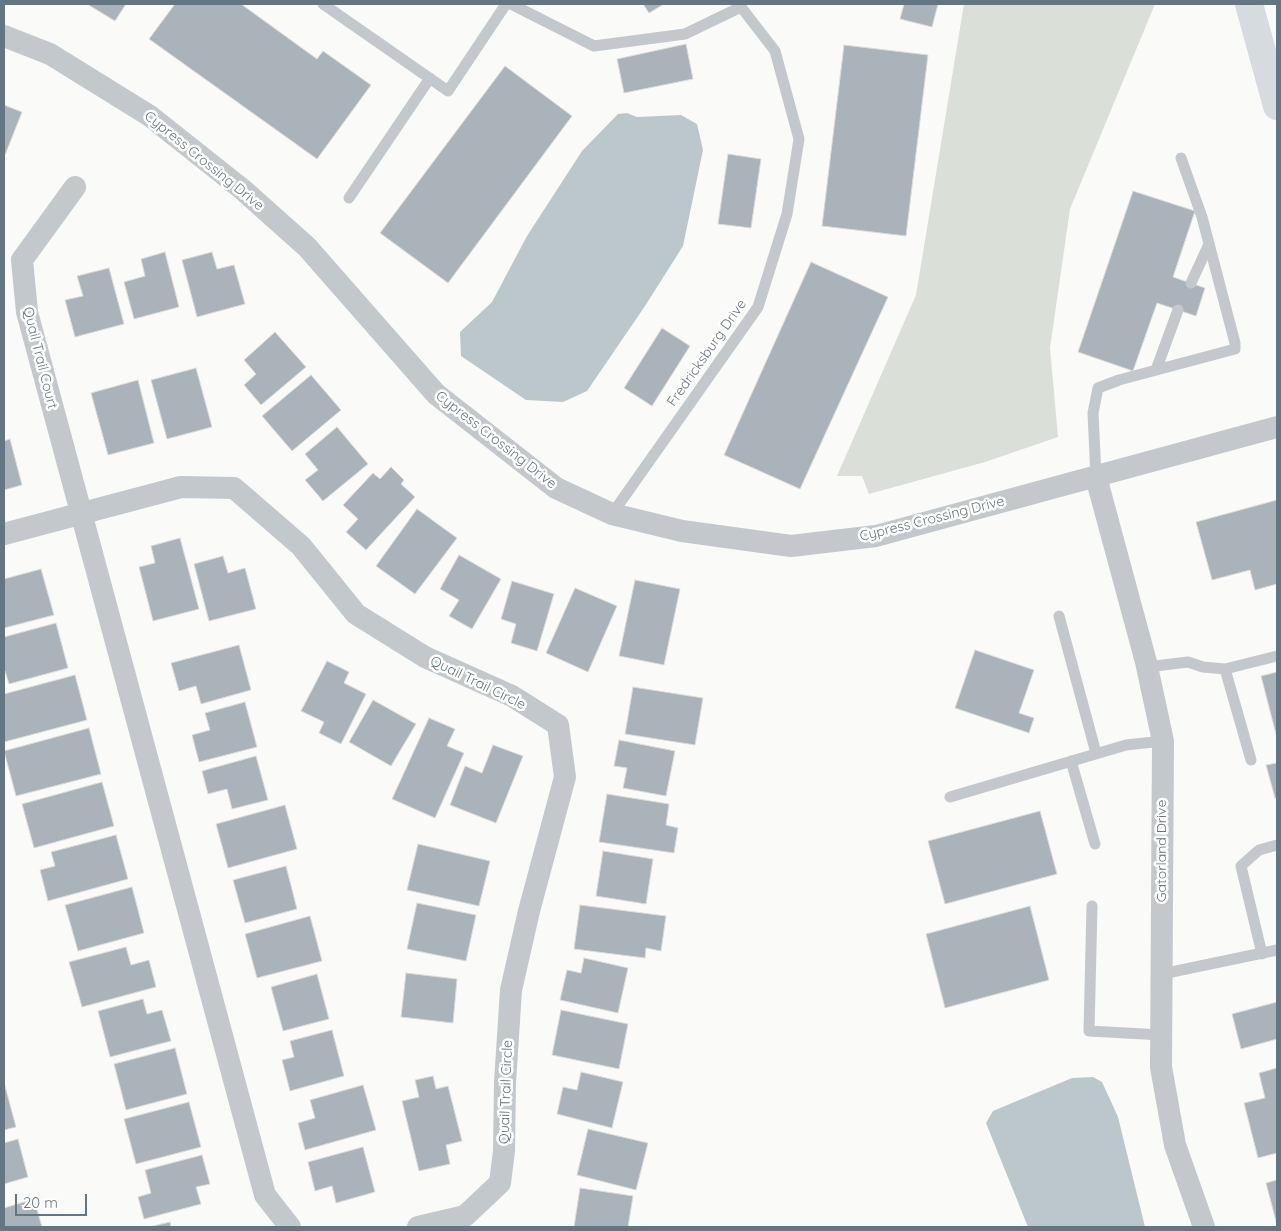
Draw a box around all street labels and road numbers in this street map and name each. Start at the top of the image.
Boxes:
street label: Cypress Crossing Drive [141,108,267,214]
street label: Fredricksburg Drive [664,296,750,410]
street label: Quail Trail Court [19,305,61,411]
street label: Cypress Crossing Drive [432,388,560,492]
street label: Cypress Crossing Drive [858,493,1006,545]
street label: Quail Trail Circle [428,653,528,713]
street label: Gatorland Drive [1154,800,1170,902]
street label: Quail Trail Circle [496,1040,516,1144]

